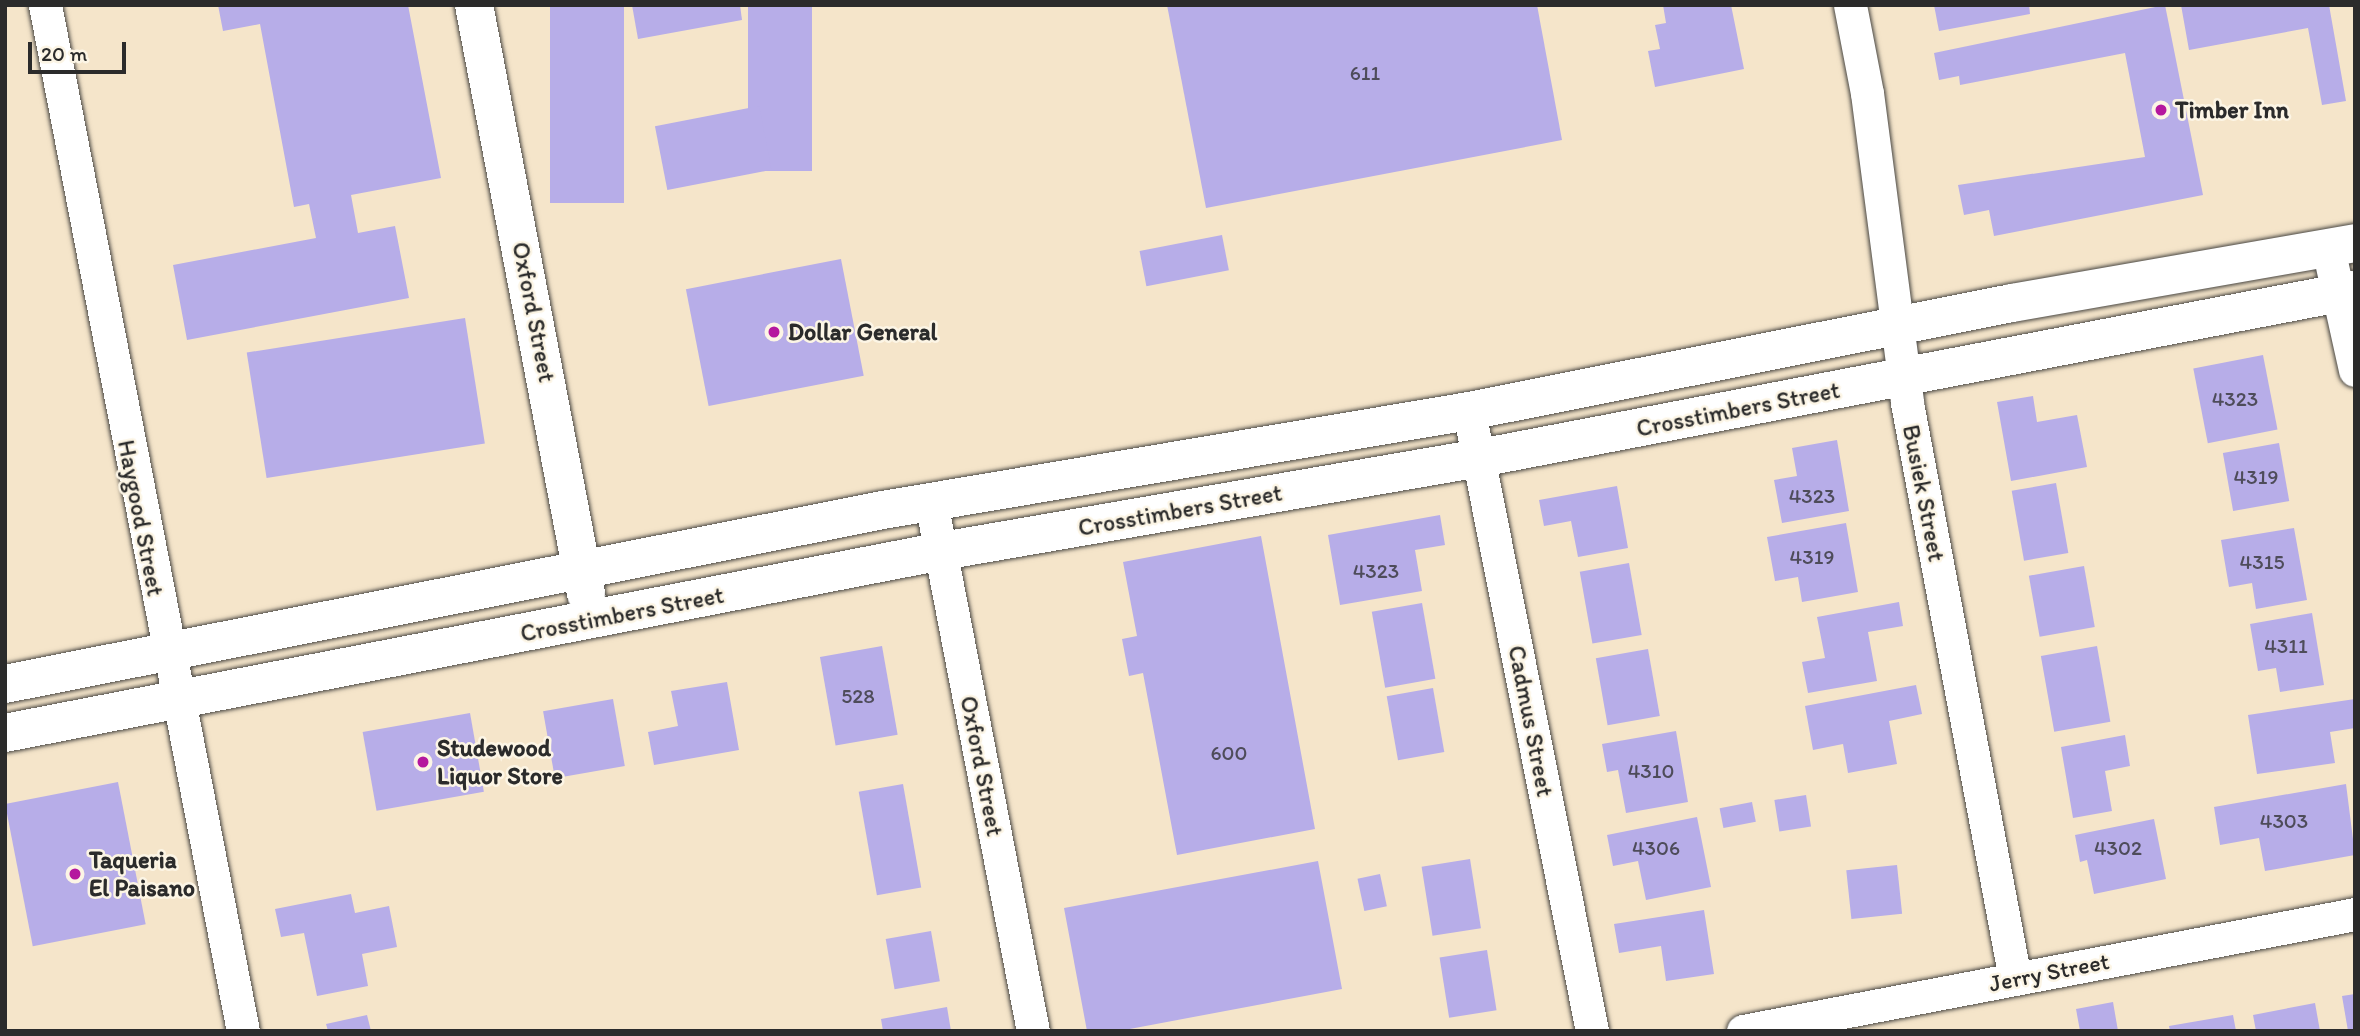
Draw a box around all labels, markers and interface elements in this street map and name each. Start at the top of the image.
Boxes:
scale bar [32,28,130,72]
text: 20 m [41,41,87,66]
house number: 611 [1350,60,1380,86]
place label: Timber Inn [2175,96,2289,124]
marker: Timber Inn [2153,102,2169,118]
street label: Oxford Street [506,240,562,384]
place label: Dollar General [788,318,938,346]
marker: Dollar General [766,324,782,340]
street label: Crosstimbers Street [1634,375,1842,443]
house number: 4323 [2212,386,2258,412]
street label: Busiek Street [1897,422,1951,564]
street label: Haygood Street [112,437,170,599]
house number: 4319 [2234,464,2278,490]
street label: Crosstimbers Street [1076,478,1284,542]
house number: 4323 [1789,483,1835,509]
house number: 4319 [1790,544,1834,570]
house number: 4315 [2240,549,2284,575]
house number: 4323 [1353,558,1399,584]
street label: Crosstimbers Street [518,580,726,648]
house number: 4311 [2264,633,2308,659]
street label: Cadmus Street [1502,643,1560,799]
house number: 528 [841,683,875,709]
street label: Oxford Street [954,694,1010,838]
place label: Studewood Liquor Store [437,734,563,790]
house number: 600 [1211,740,1247,766]
marker: Studewood Liquor Store [415,754,431,770]
house number: 4310 [1628,758,1674,784]
house number: 4303 [2260,808,2308,834]
house number: 4306 [1632,835,1680,861]
house number: 4302 [2094,835,2142,861]
place label: Taqueria El Paisano [89,846,194,902]
marker: Taqueria El Paisano [67,866,83,882]
street label: Jerry Street [1986,946,2112,998]

